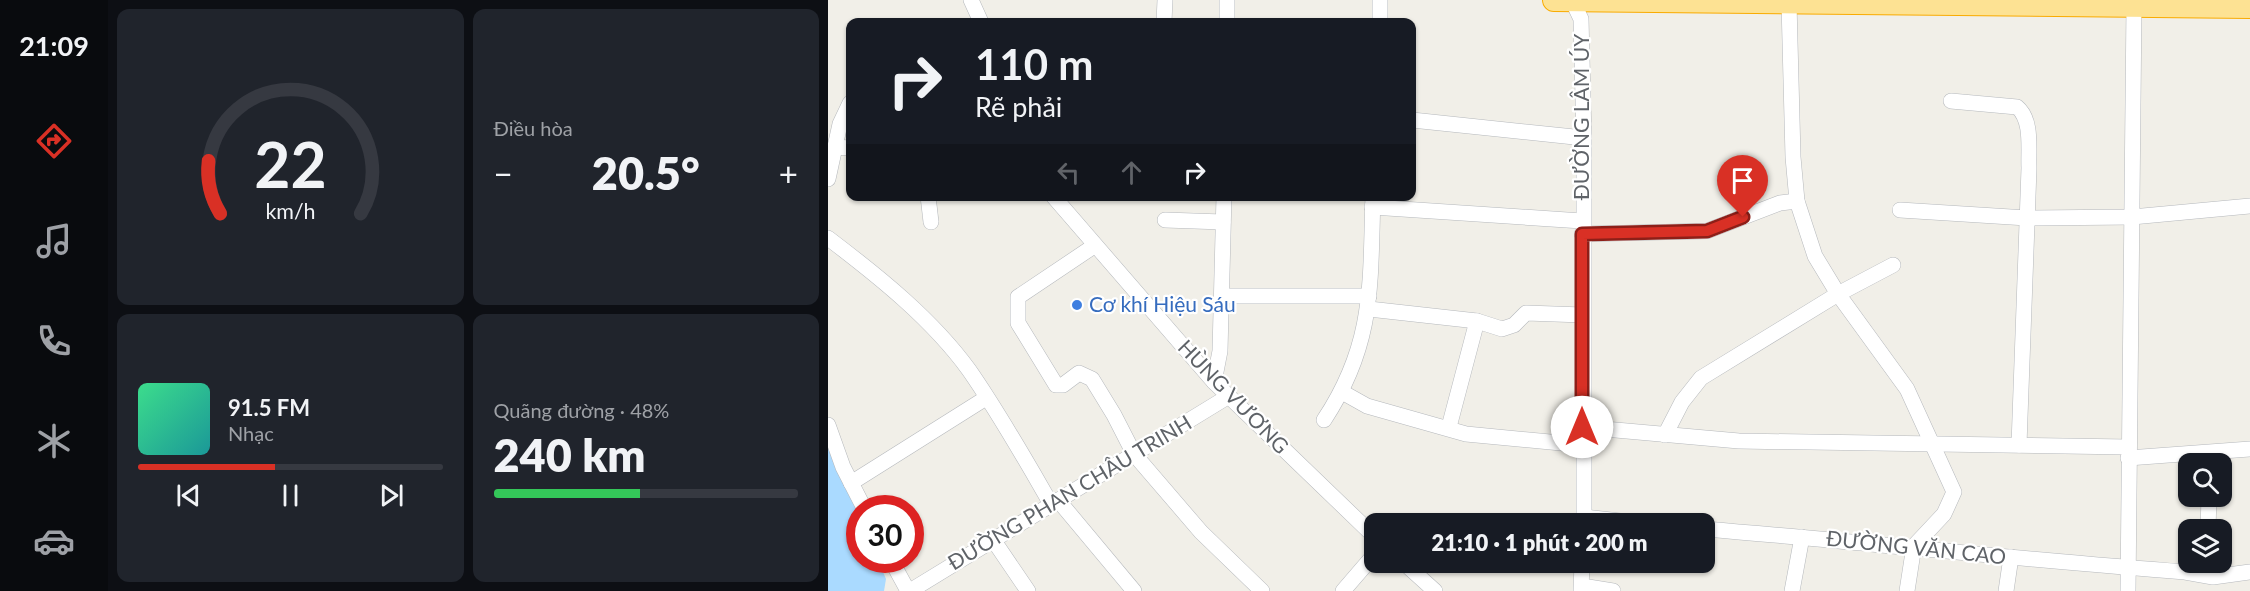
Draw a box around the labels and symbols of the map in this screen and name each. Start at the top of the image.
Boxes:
street label: ĐƯỜNG LÂM ÚY [1568,33,1593,200]
pin [1717,155,1768,217]
place label: Cơ khí Hiệu Sáu [1089,291,1236,316]
marker: Cơ khí Hiệu Sáu [1070,298,1084,312]
street label: HÙNG VƯƠNG [1174,334,1295,458]
position arrow [1550,395,1614,459]
street label: ĐƯỜNG PHAN CHÂU TRINH [943,409,1196,575]
speed limit sign: 30 [846,495,924,573]
street label: ĐƯỜNG VĂN CAO [1825,525,2007,568]

